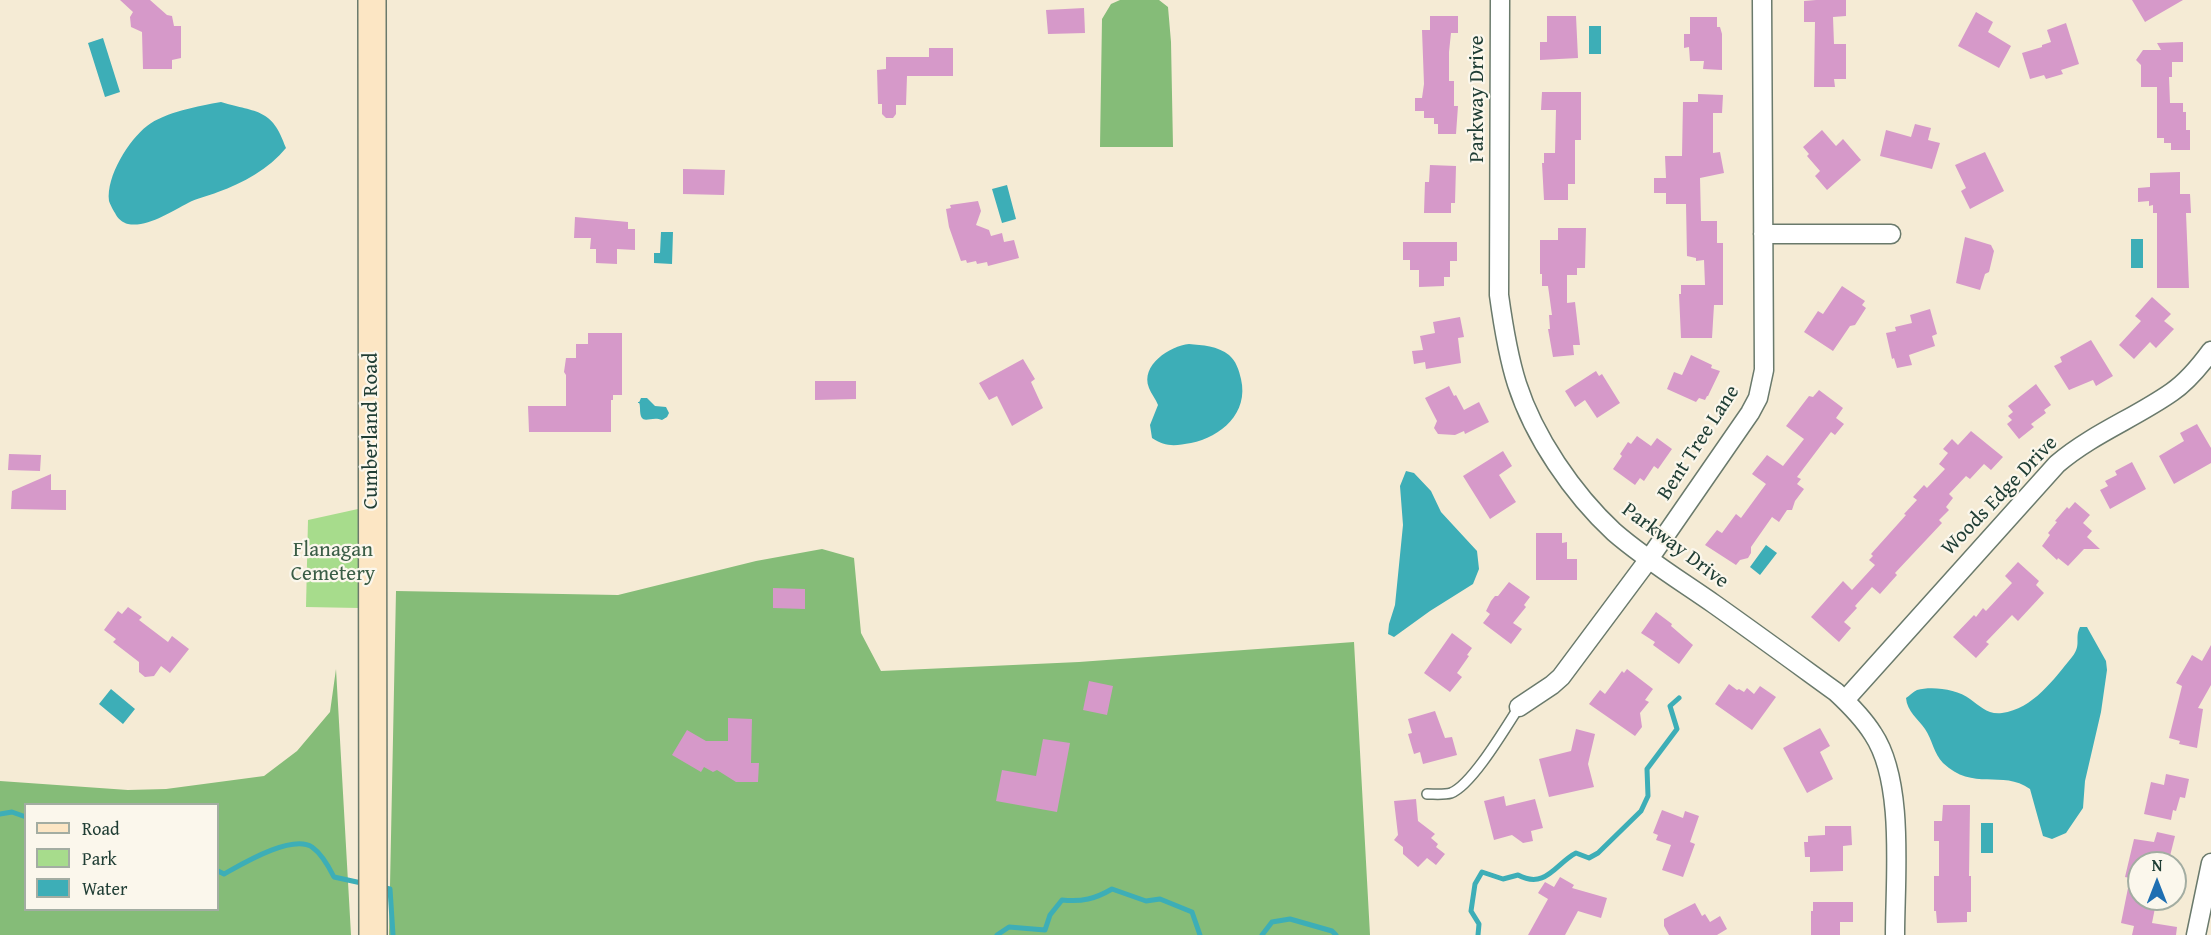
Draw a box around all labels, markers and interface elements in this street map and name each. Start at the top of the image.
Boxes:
street label: Parkway Drive [1465,35,1491,163]
street label: Cumberland Road [359,353,385,509]
street label: Bent Tree Lane [1653,381,1745,505]
street label: Woods Edge Drive [1937,431,2063,561]
street label: Parkway Drive [1617,498,1733,594]
park label: Flanagan Cemetery [291,538,375,588]
legend [24,803,219,911]
text: Road [82,815,120,842]
text: Park [82,845,117,872]
north arrow [2127,851,2187,911]
text: N [2152,853,2162,877]
text: Water [82,875,127,902]

